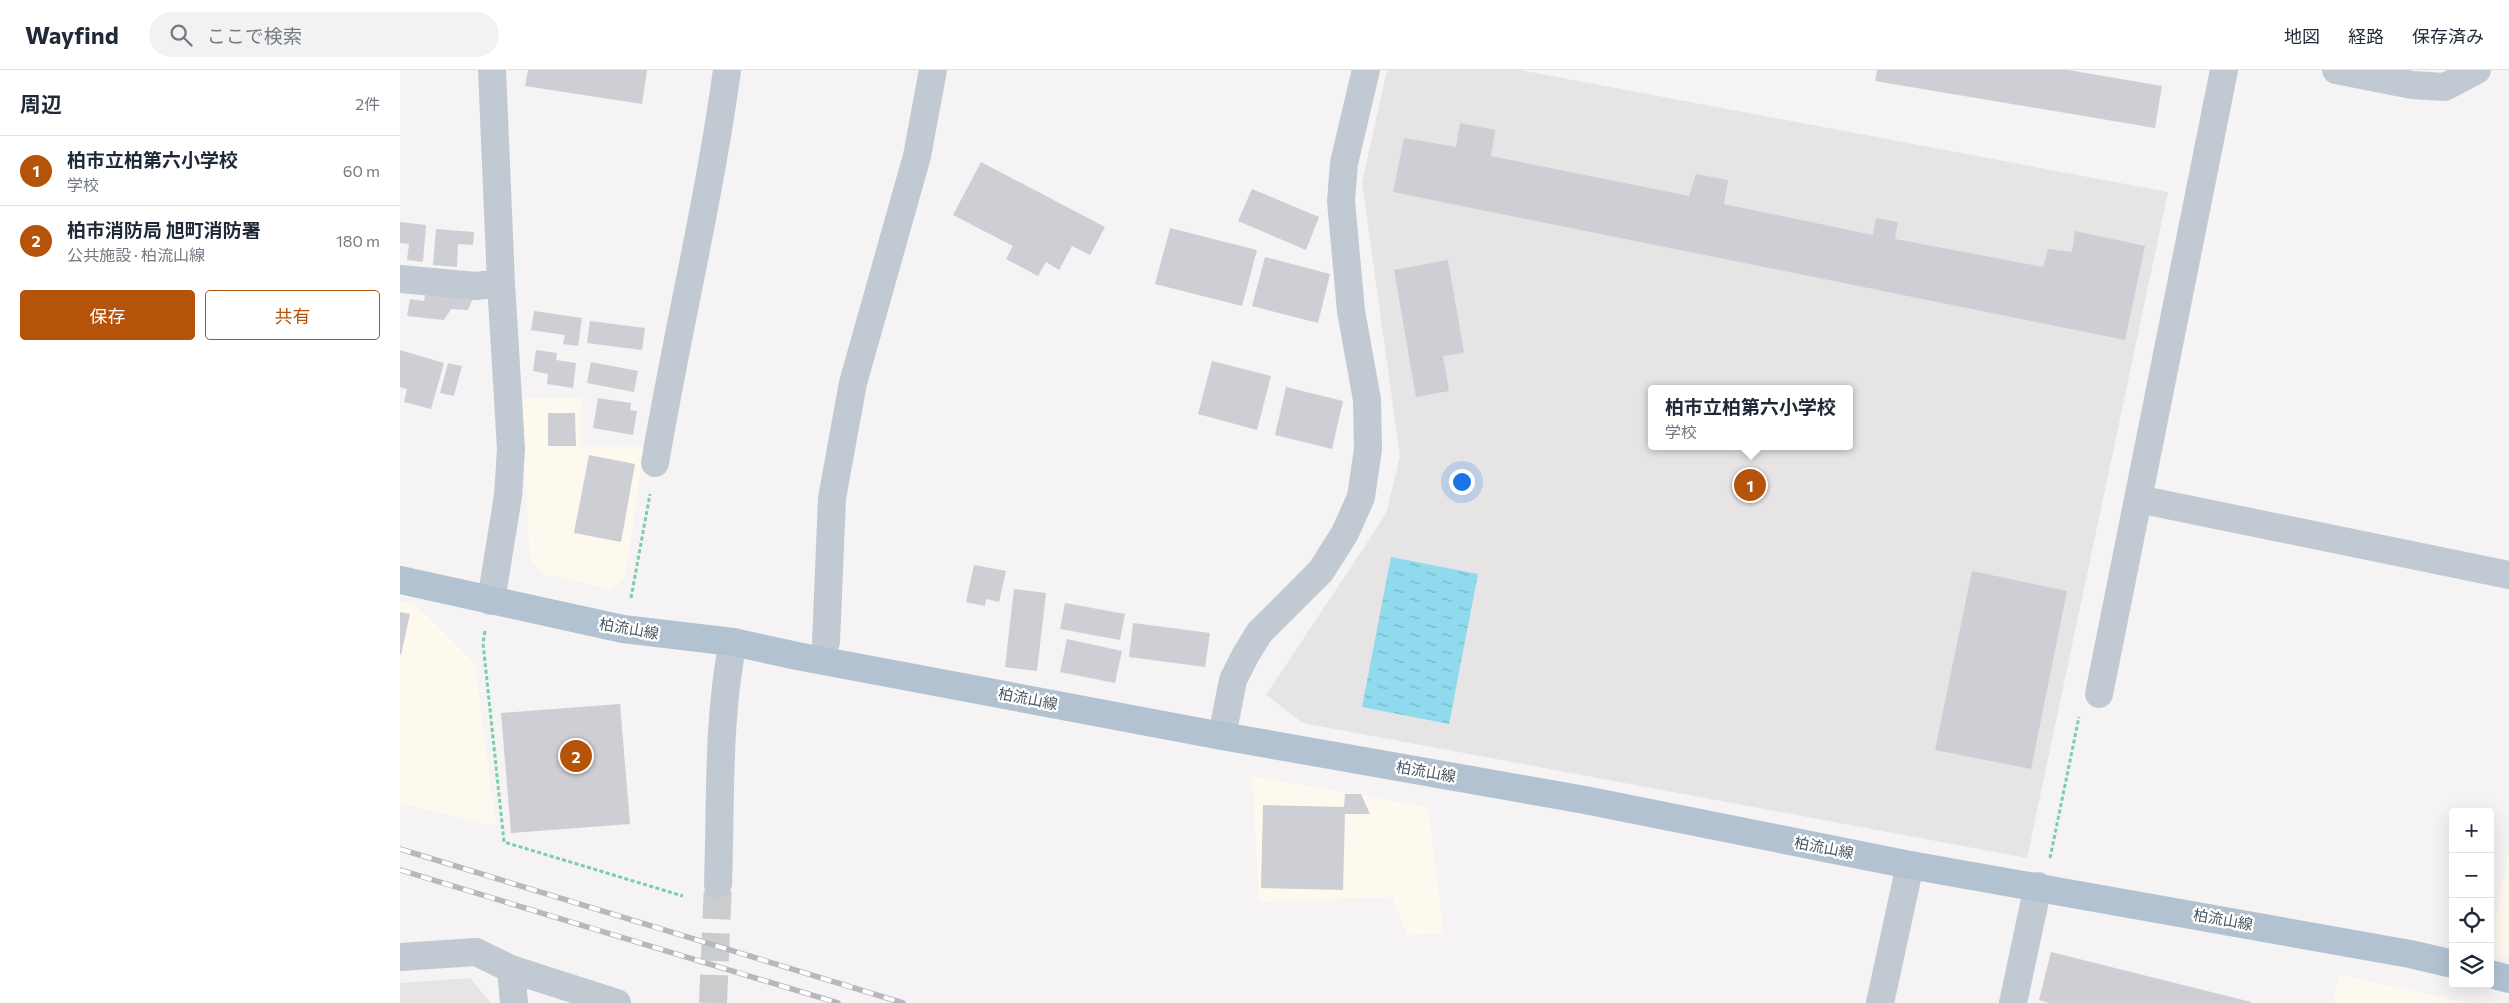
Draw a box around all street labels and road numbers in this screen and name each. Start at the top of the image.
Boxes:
street label: 柏流山線 [598,614,660,642]
street label: 柏流山線 [997,683,1059,713]
street label: 柏流山線 [1395,757,1457,785]
street label: 柏流山線 [1793,832,1855,862]
street label: 柏流山線 [2192,905,2254,933]

